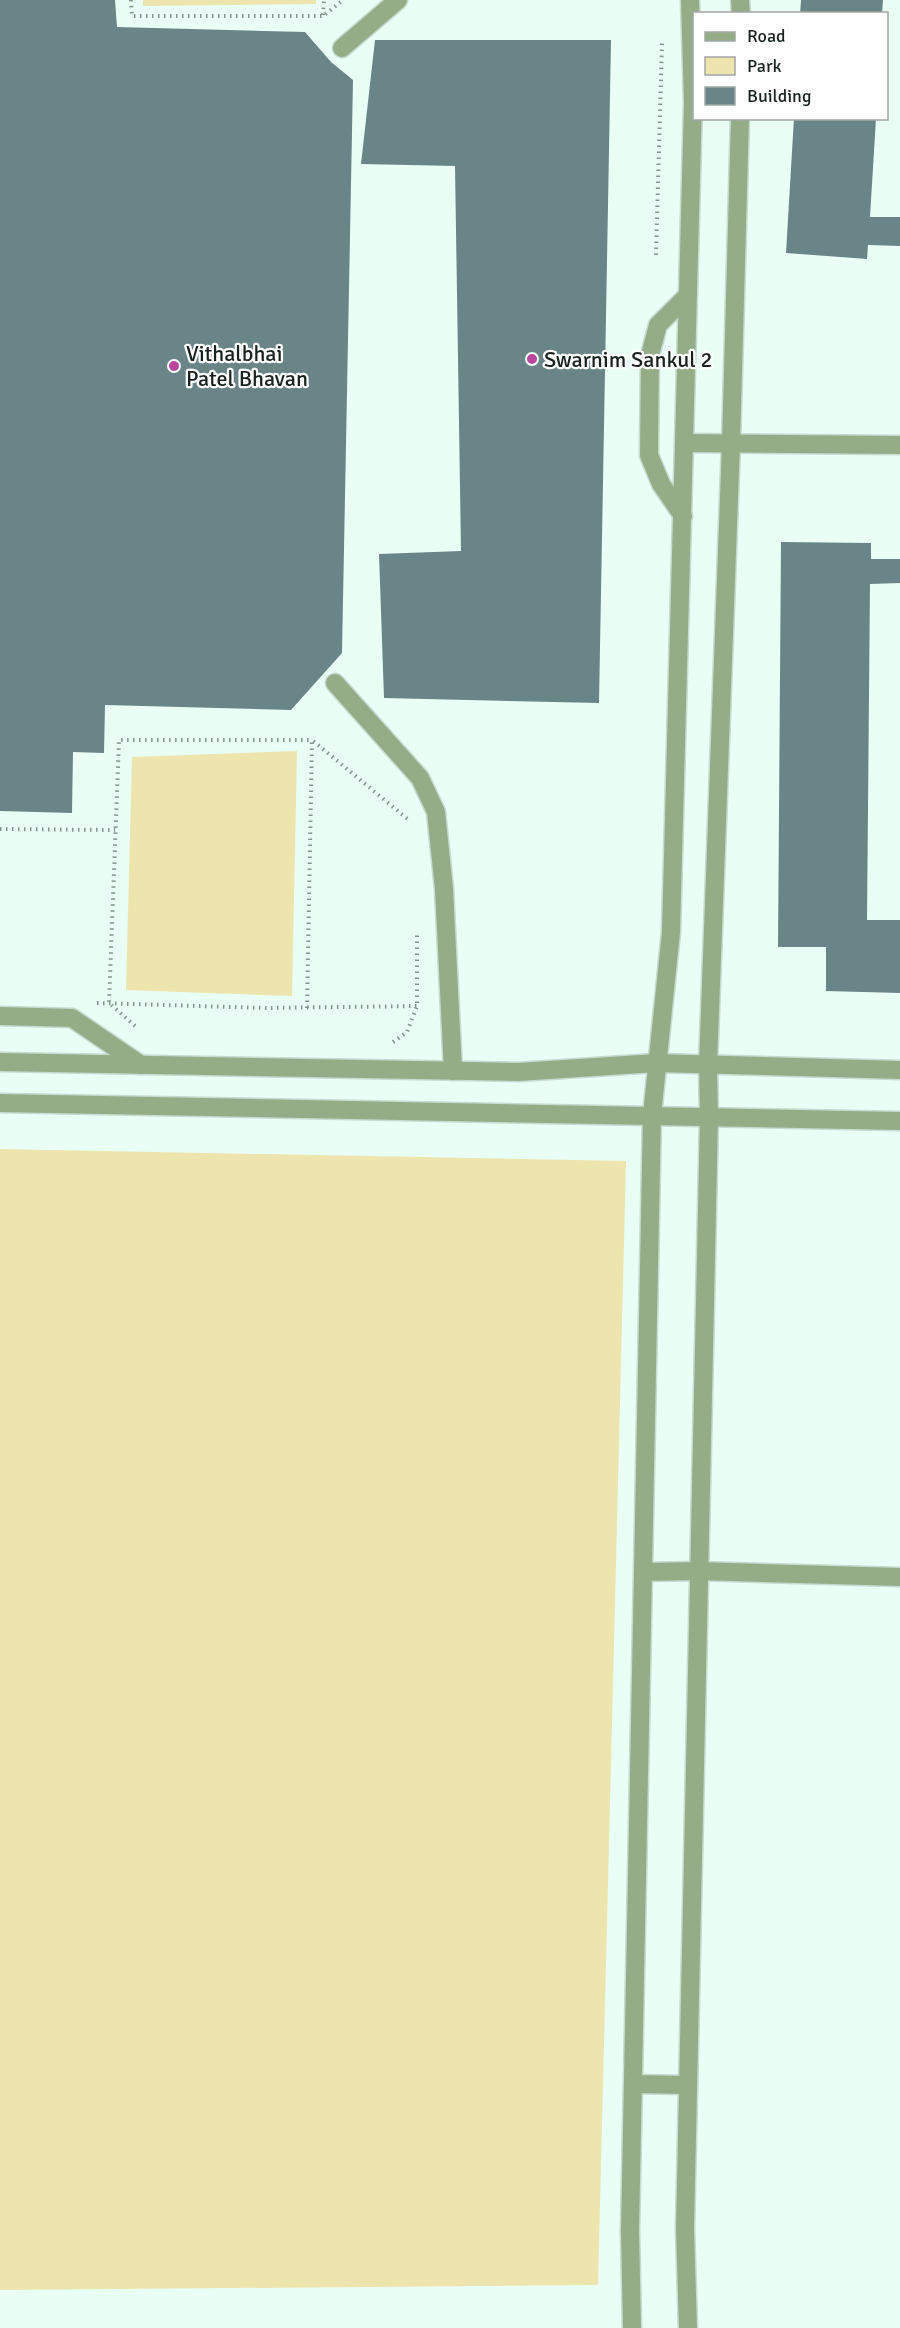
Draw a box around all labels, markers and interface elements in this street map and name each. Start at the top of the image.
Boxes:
legend [693,12,888,120]
text: Road [747,25,786,47]
text: Park [747,55,782,77]
text: Building [747,85,811,107]
place label: Vithalbhai Patel Bhavan [186,340,308,392]
place label: Swarnim Sankul 2 [544,346,712,373]
marker: Swarnim Sankul 2 [525,352,539,366]
marker: Vithalbhai Patel Bhavan [167,359,181,373]

